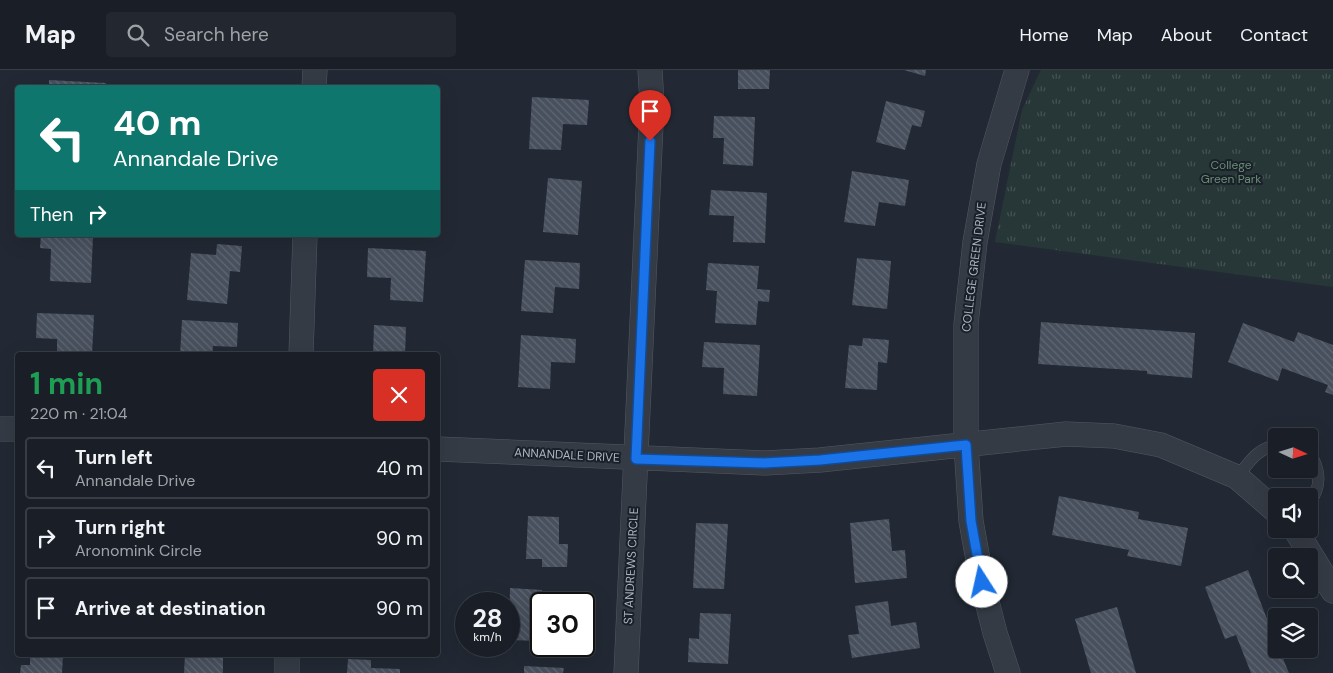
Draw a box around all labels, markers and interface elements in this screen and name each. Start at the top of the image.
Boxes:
search box [106,12,456,57]
text: Map [25,19,76,50]
icon: search [124,21,152,49]
text: Search here [164,22,269,47]
text: Home [1019,23,1069,47]
text: Map [1097,23,1133,47]
text: About [1161,23,1212,47]
text: Contact [1240,23,1308,47]
pin [629,90,671,141]
icon: arrive [636,97,664,125]
text: 40 m [113,100,202,146]
icon: left [30,105,95,170]
text: Annandale Drive [113,144,279,173]
park label: College Green Park [1201,157,1261,187]
icon: right [83,200,111,228]
street label: COLLEGE GREEN DRIVE [958,201,990,333]
text: Then [30,202,73,227]
text: 1 min [30,364,103,403]
button: close [373,369,425,421]
text: 220 m · 21:04 [30,403,128,424]
north arrow [1268,428,1318,478]
map controls [1268,428,1318,658]
street label: ANNANDALE DRIVE [514,444,620,466]
text: Turn left [75,445,153,470]
icon: left [32,454,60,482]
text: 40 m [376,456,423,481]
text: Annandale Drive [75,470,195,491]
button: sound [1268,488,1318,538]
street label: ST ANDREWS CIRCLE [620,507,642,625]
text: Turn right [75,515,165,540]
icon: right [32,524,60,552]
text: 90 m [376,526,423,551]
text: Aronomink Circle [75,540,202,561]
button: search [1268,548,1318,598]
position arrow [955,555,1007,607]
speed limit sign: 30 [530,592,595,657]
icon: arrive [32,594,60,622]
text: Arrive at destination [75,596,266,621]
text: 90 m [376,596,423,621]
text: 28 [472,602,503,635]
button: layers [1268,608,1318,658]
text: km/h [473,629,502,645]

